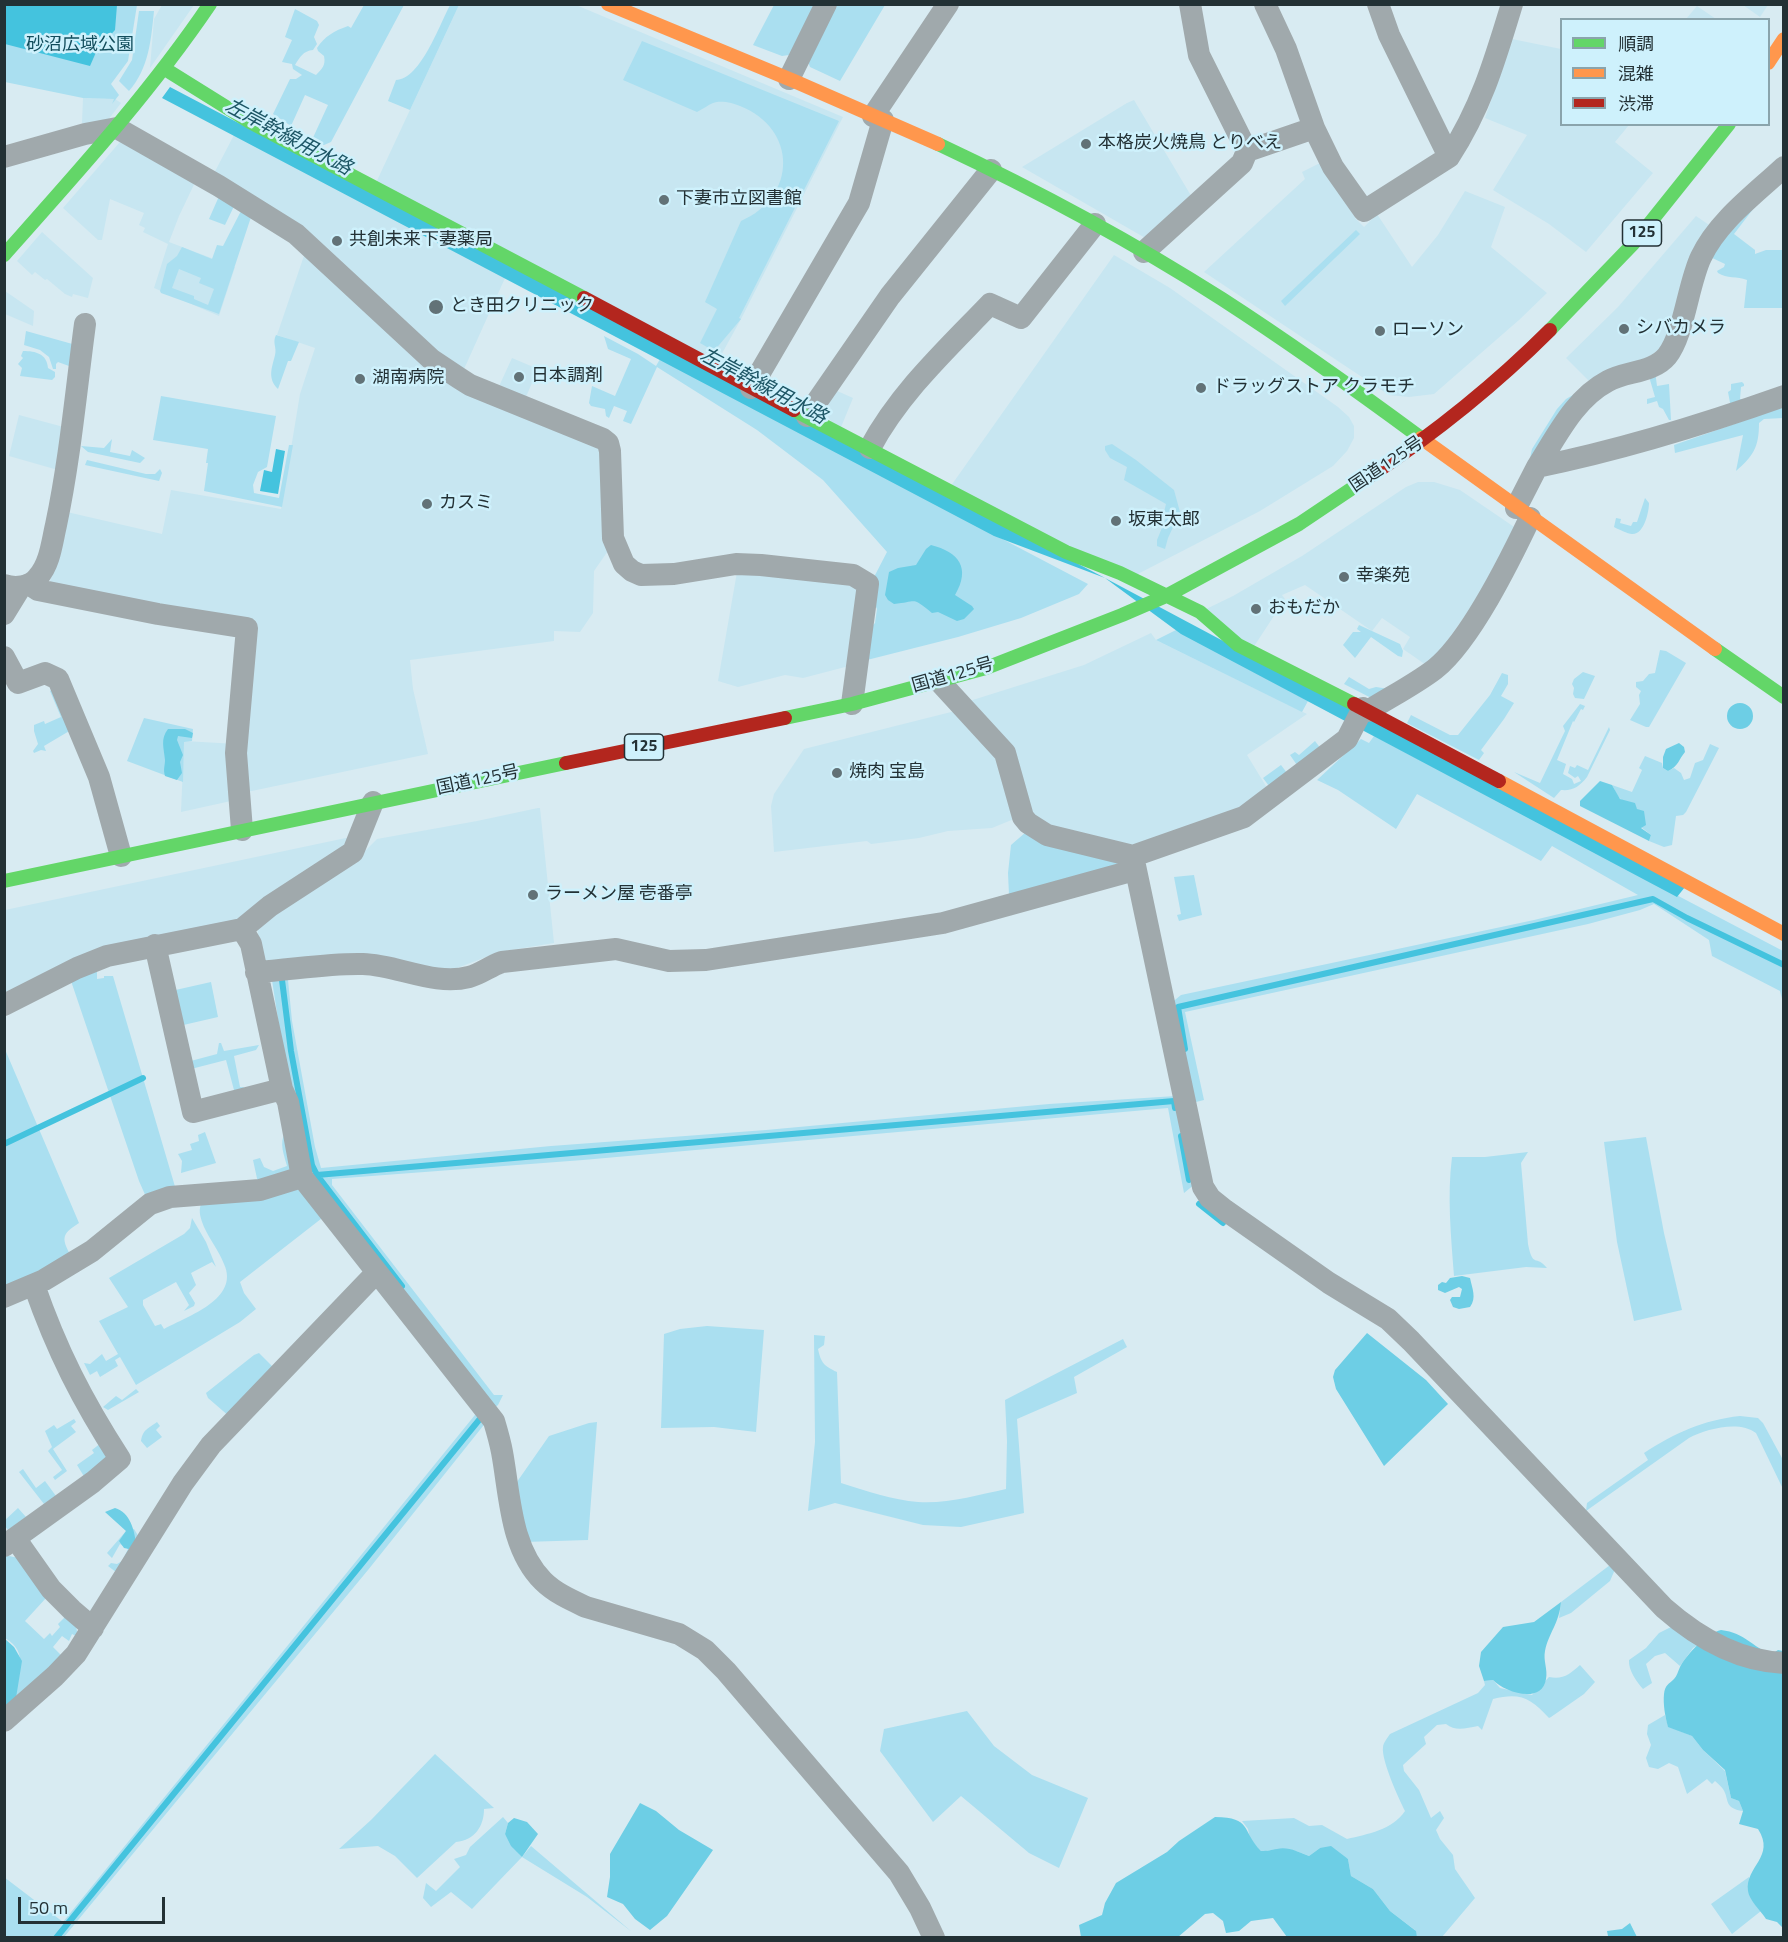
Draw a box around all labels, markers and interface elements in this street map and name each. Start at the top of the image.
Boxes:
legend [1560,18,1770,126]
text: 順調 [1618,30,1654,57]
park label: 砂沼広域公園 [26,35,134,57]
text: 混雑 [1618,60,1654,87]
text: 渋滞 [1618,90,1654,117]
water label: 左岸幹線用水路 [221,95,355,181]
place label: 本格炭火焼鳥 とりべえ [1098,133,1282,155]
marker: 本格炭火焼鳥 とりべえ [1079,137,1093,151]
place label: 下妻市立図書館 [676,189,802,211]
marker: 下妻市立図書館 [657,193,671,207]
road number: 125 [1622,220,1662,246]
place label: 共創未来下妻薬局 [349,230,493,252]
marker: 共創未来下妻薬局 [330,234,344,248]
place label: とき田クリニック [450,296,594,318]
marker: とき田クリニック [427,298,445,316]
place label: シバカメラ [1636,318,1726,340]
place label: ローソン [1392,320,1464,342]
marker: シバカメラ [1617,322,1631,336]
marker: ローソン [1373,324,1387,338]
water label: 左岸幹線用水路 [696,344,830,430]
place label: 日本調剤 [531,366,603,388]
place label: 湖南病院 [372,368,444,390]
marker: 日本調剤 [512,370,526,384]
marker: 湖南病院 [353,372,367,386]
place label: ドラッグストア クラモチ [1213,377,1415,399]
marker: ドラッグストア クラモチ [1194,381,1208,395]
street label: 国道125号 [1346,432,1428,498]
place label: カスミ [439,493,493,515]
marker: カスミ [420,497,434,511]
place label: 坂東太郎 [1128,510,1200,532]
marker: 坂東太郎 [1109,514,1123,528]
place label: 幸楽苑 [1356,566,1410,588]
marker: 幸楽苑 [1337,570,1351,584]
place label: おもだか [1268,598,1340,620]
marker: おもだか [1249,602,1263,616]
street label: 国道125号 [910,654,996,698]
road number: 125 [624,734,664,760]
street label: 国道125号 [435,762,521,800]
place label: 焼肉 宝島 [849,762,925,784]
marker: 焼肉 宝島 [830,766,844,780]
place label: ラーメン屋 壱番亭 [545,884,693,906]
marker: ラーメン屋 壱番亭 [526,888,540,902]
scale bar [21,1885,168,1923]
text: 50 m [29,1894,68,1921]

